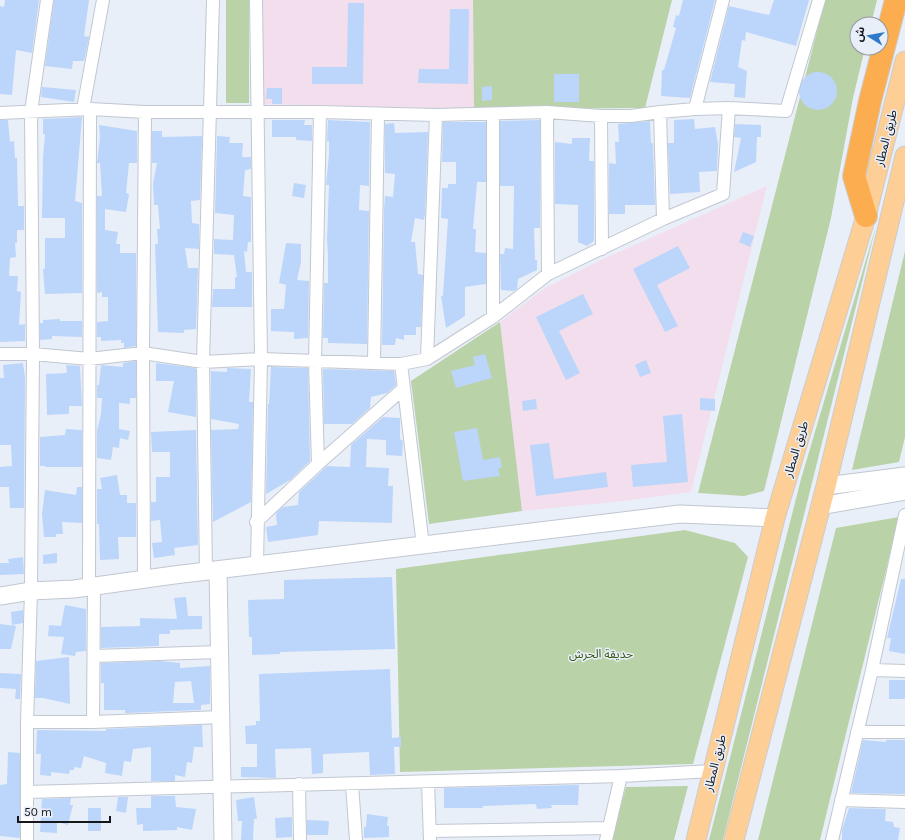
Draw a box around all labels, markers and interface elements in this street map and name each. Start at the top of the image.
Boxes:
north arrow [849,16,889,56]
text: ش [852,26,867,43]
street label: طريق المطار [872,108,901,169]
street label: طريق المطار [781,419,812,480]
park label: حديقة الحرش [569,647,633,661]
street label: طريق المطار [701,733,730,794]
scale bar [18,798,110,824]
text: 50 m [24,805,52,819]

